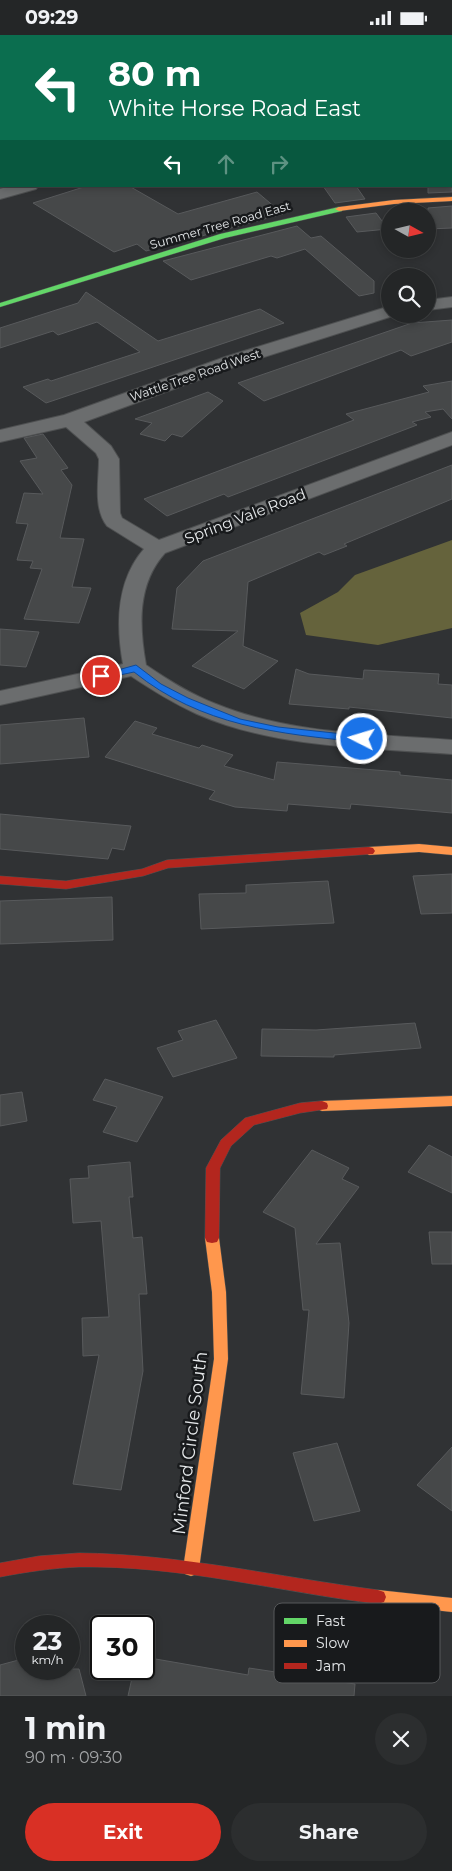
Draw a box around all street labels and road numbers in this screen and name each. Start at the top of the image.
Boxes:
street label: Summer Tree Road East [148,198,292,252]
street label: Wattle Tree Road West [128,346,262,404]
street label: Spring Vale Road [182,484,308,548]
street label: Minford Circle South [168,1350,212,1536]

